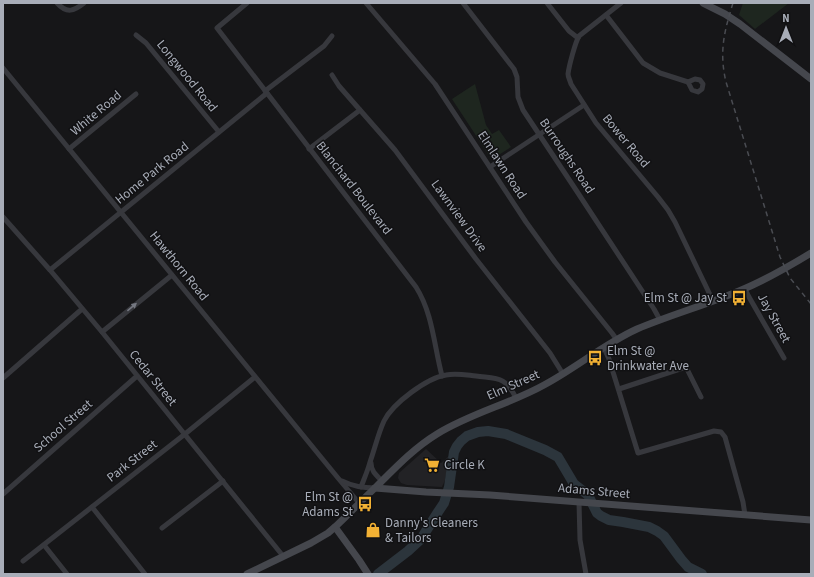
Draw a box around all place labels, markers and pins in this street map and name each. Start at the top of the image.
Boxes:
place label: Elm St @ Jay St [644,289,728,307]
bus stop icon: Elm St @ Jay St [730,289,748,307]
place label: Elm St @ Drinkwater Ave [607,342,689,375]
bus stop icon: Elm St @ Drinkwater Ave [586,349,604,367]
supermarket icon: Circle K [423,456,441,474]
place label: Circle K [444,456,485,474]
place label: Elm St @ Adams St [302,488,354,521]
bus stop icon: Elm St @ Adams St [356,495,374,513]
place label: Danny's Cleaners & Tailors [385,514,478,547]
shop icon: Danny's Cleaners & Tailors [364,521,382,539]

